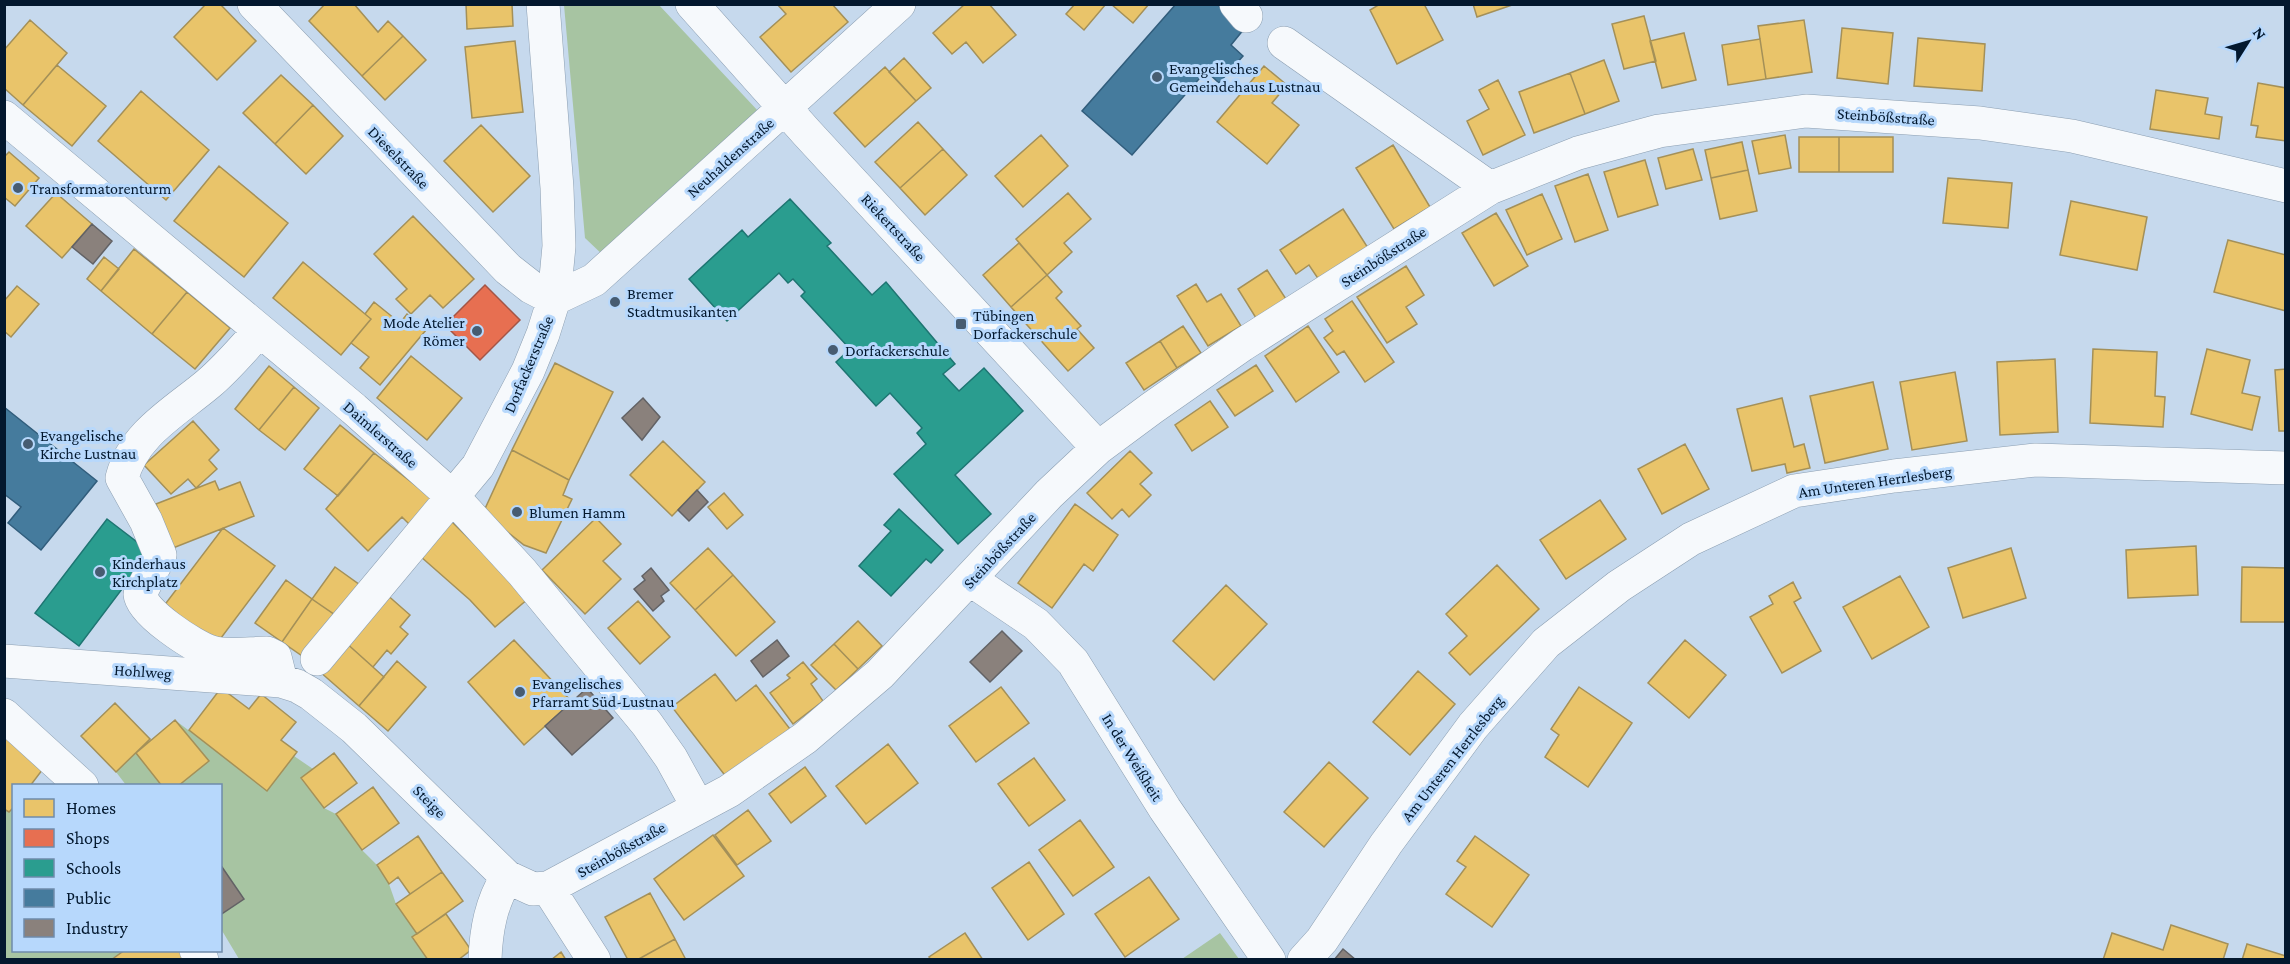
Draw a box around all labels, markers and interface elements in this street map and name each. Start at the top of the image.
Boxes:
north arrow [2218,12,2278,72]
text: N [2250,24,2270,43]
place label: Evangelisches Gemeindehaus Lustnau [1169,60,1321,95]
marker: Evangelisches Gemeindehaus Lustnau [1150,70,1164,84]
street label: Steinbößstraße [1837,105,1935,128]
street label: Neuhaldenstraße [684,114,777,201]
street label: Dieselstraße [365,123,432,192]
place label: Transformatorenturm [30,180,171,197]
marker: Transformatorenturm [11,181,25,195]
street label: Riekertstraße [858,190,929,265]
street label: Steinbößstraße [1338,223,1429,290]
place label: Bremer Stadtmusikanten [627,285,737,320]
marker: Bremer Stadtmusikanten [608,295,622,309]
place label: Tübingen Dorfackerschule [973,307,1077,342]
street label: Dorfackerstraße [500,313,556,415]
place label: Mode Atelier Römer [383,314,465,349]
marker: Tübingen Dorfackerschule [954,317,968,331]
marker: Mode Atelier Römer [470,324,484,338]
place label: Dorfackerschule [845,342,949,359]
marker: Dorfackerschule [826,343,840,357]
street label: Daimlerstraße [340,398,421,471]
place label: Evangelische Kirche Lustnau [40,427,137,462]
marker: Evangelische Kirche Lustnau [21,437,35,451]
street label: Am Unteren Herrlesberg [1797,462,1953,502]
place label: Blumen Hamm [529,504,626,521]
marker: Blumen Hamm [510,505,524,519]
street label: Steinbößstraße [960,509,1039,592]
place label: Kinderhaus Kirchplatz [112,555,186,591]
marker: Kinderhaus Kirchplatz [93,565,107,579]
street label: Hohlweg [114,661,173,683]
place label: Evangelisches Pfarramt Süd-Lustnau [532,675,675,710]
marker: Evangelisches Pfarramt Süd-Lustnau [513,685,527,699]
street label: Am Unteren Herrlesberg [1398,692,1508,825]
street label: In der Weißheit [1099,710,1167,805]
street label: Steige [409,782,449,822]
legend [12,784,222,952]
text: Homes [66,798,116,818]
street label: Steinbößstraße [574,818,668,881]
text: Shops [66,828,110,848]
text: Schools [66,858,121,878]
text: Public [66,888,111,908]
text: Industry [66,918,129,938]

